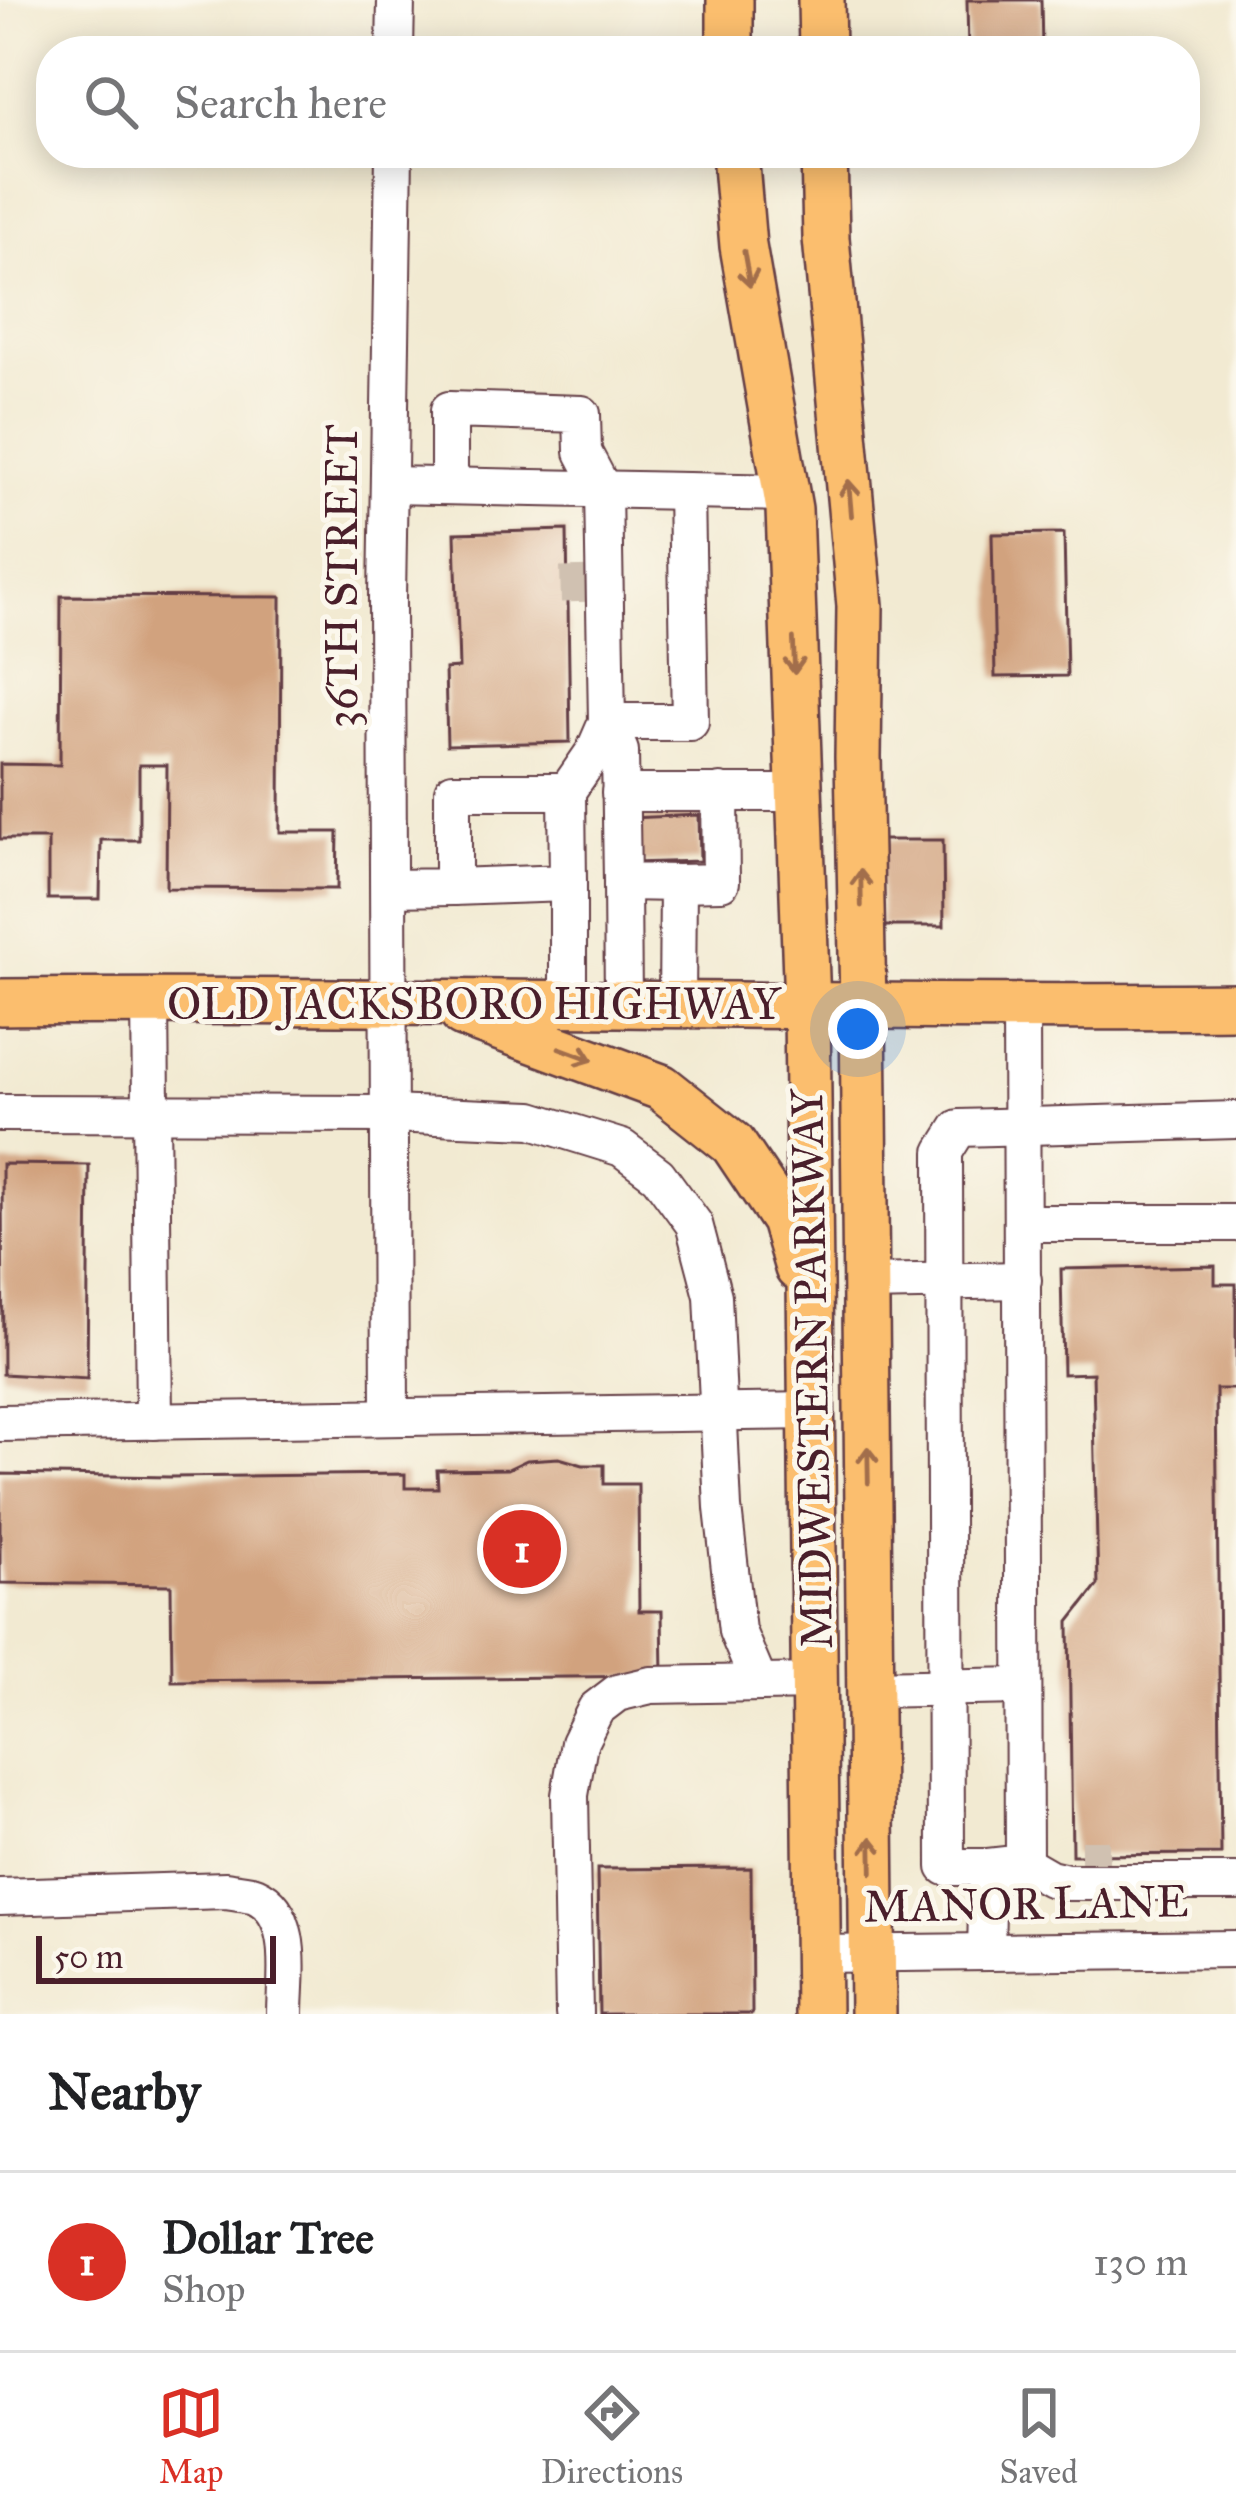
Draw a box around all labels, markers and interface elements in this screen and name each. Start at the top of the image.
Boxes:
search box [36,36,1200,168]
icon: search [78,69,144,135]
text: Search here [174,75,387,130]
one-way arrow [737,249,760,288]
street label: 36TH STREET [314,424,369,728]
one-way arrow [838,480,861,519]
one-way arrow [783,636,806,675]
one-way arrow [849,869,872,908]
street label: OLD JACKSBORO HIGHWAY [167,976,782,1031]
your location [828,999,888,1059]
one-way arrow [557,1045,594,1067]
street label: MIDWESTERN PARKWAY [779,1087,844,1650]
one-way arrow [857,1446,879,1485]
pin: 1 [483,1504,561,1594]
one-way arrow [861,1836,883,1875]
street label: MANOR LANE [863,1873,1189,1934]
scale bar [36,1930,276,1983]
text: 50 m [54,1937,123,1977]
text: Nearby [48,2061,200,2123]
text: Dollar Tree [162,2210,374,2265]
text: 1 [79,2238,95,2286]
text: 130 m [1093,2238,1188,2286]
text: Shop [162,2265,245,2313]
tab: Map [158,2380,224,2492]
tab: Directions [541,2380,683,2492]
tab: Saved [999,2380,1078,2492]

